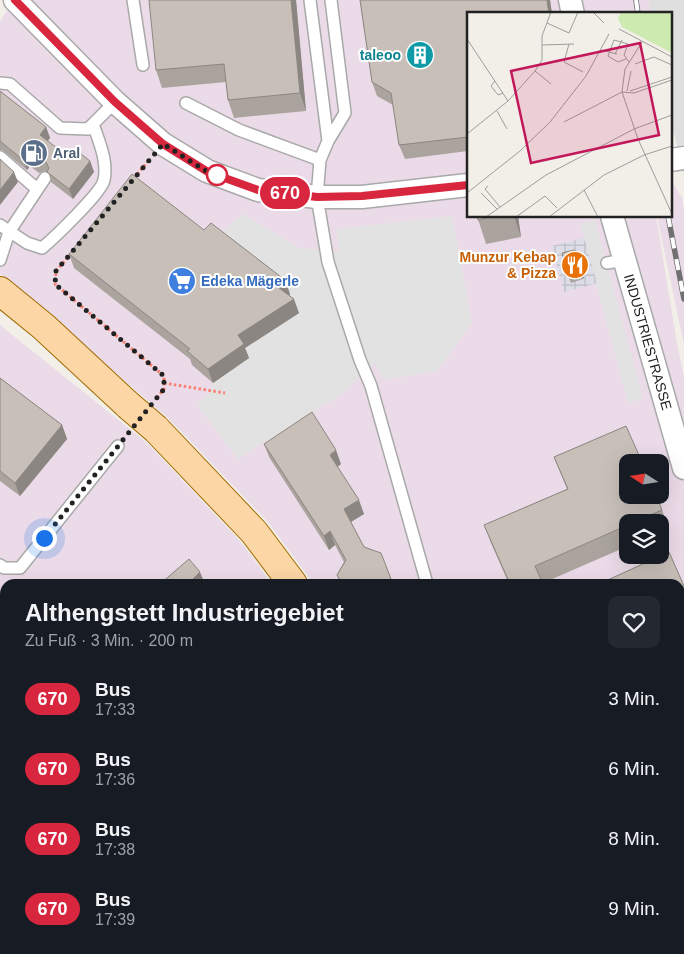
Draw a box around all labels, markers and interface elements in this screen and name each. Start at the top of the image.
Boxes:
inset map [467,12,672,218]
building icon: taleoo [405,40,435,70]
place label: taleoo [360,47,401,63]
fuel station icon: Aral [19,138,49,168]
place label: Aral [53,145,80,161]
unlabelled marker [206,164,228,186]
line badge: 670 [256,177,314,209]
text: 670 [270,183,300,203]
place label: Munzur Kebap & Pizza [460,249,556,281]
restaurant icon: Munzur Kebap & Pizza [560,250,590,280]
supermarket icon: Edeka Mägerle [167,266,197,296]
street label: INDUSTRIESTRASSE [621,272,675,412]
place label: Edeka Mägerle [201,273,299,289]
north arrow [619,454,669,504]
map controls [619,454,669,564]
button: layers [619,514,669,564]
your location [32,526,57,551]
button: heart [608,596,660,648]
text: Althengstett Industriegebiet [25,599,344,626]
text: Zu Fuß · 3 Min. · 200 m [25,632,193,649]
text: Bus [95,679,131,700]
text: 3 Min. [608,688,660,709]
text: 670 [37,689,68,709]
text: 17:33 [95,701,135,718]
text: Bus [95,749,131,770]
text: 6 Min. [608,758,660,779]
text: 670 [37,759,68,779]
text: 17:36 [95,771,135,788]
text: Bus [95,819,131,840]
text: 8 Min. [608,828,660,849]
text: 670 [37,829,68,849]
text: 17:38 [95,841,135,858]
text: Bus [95,889,131,910]
text: 9 Min. [608,898,660,919]
text: 670 [37,899,68,919]
text: 17:39 [95,911,135,928]

